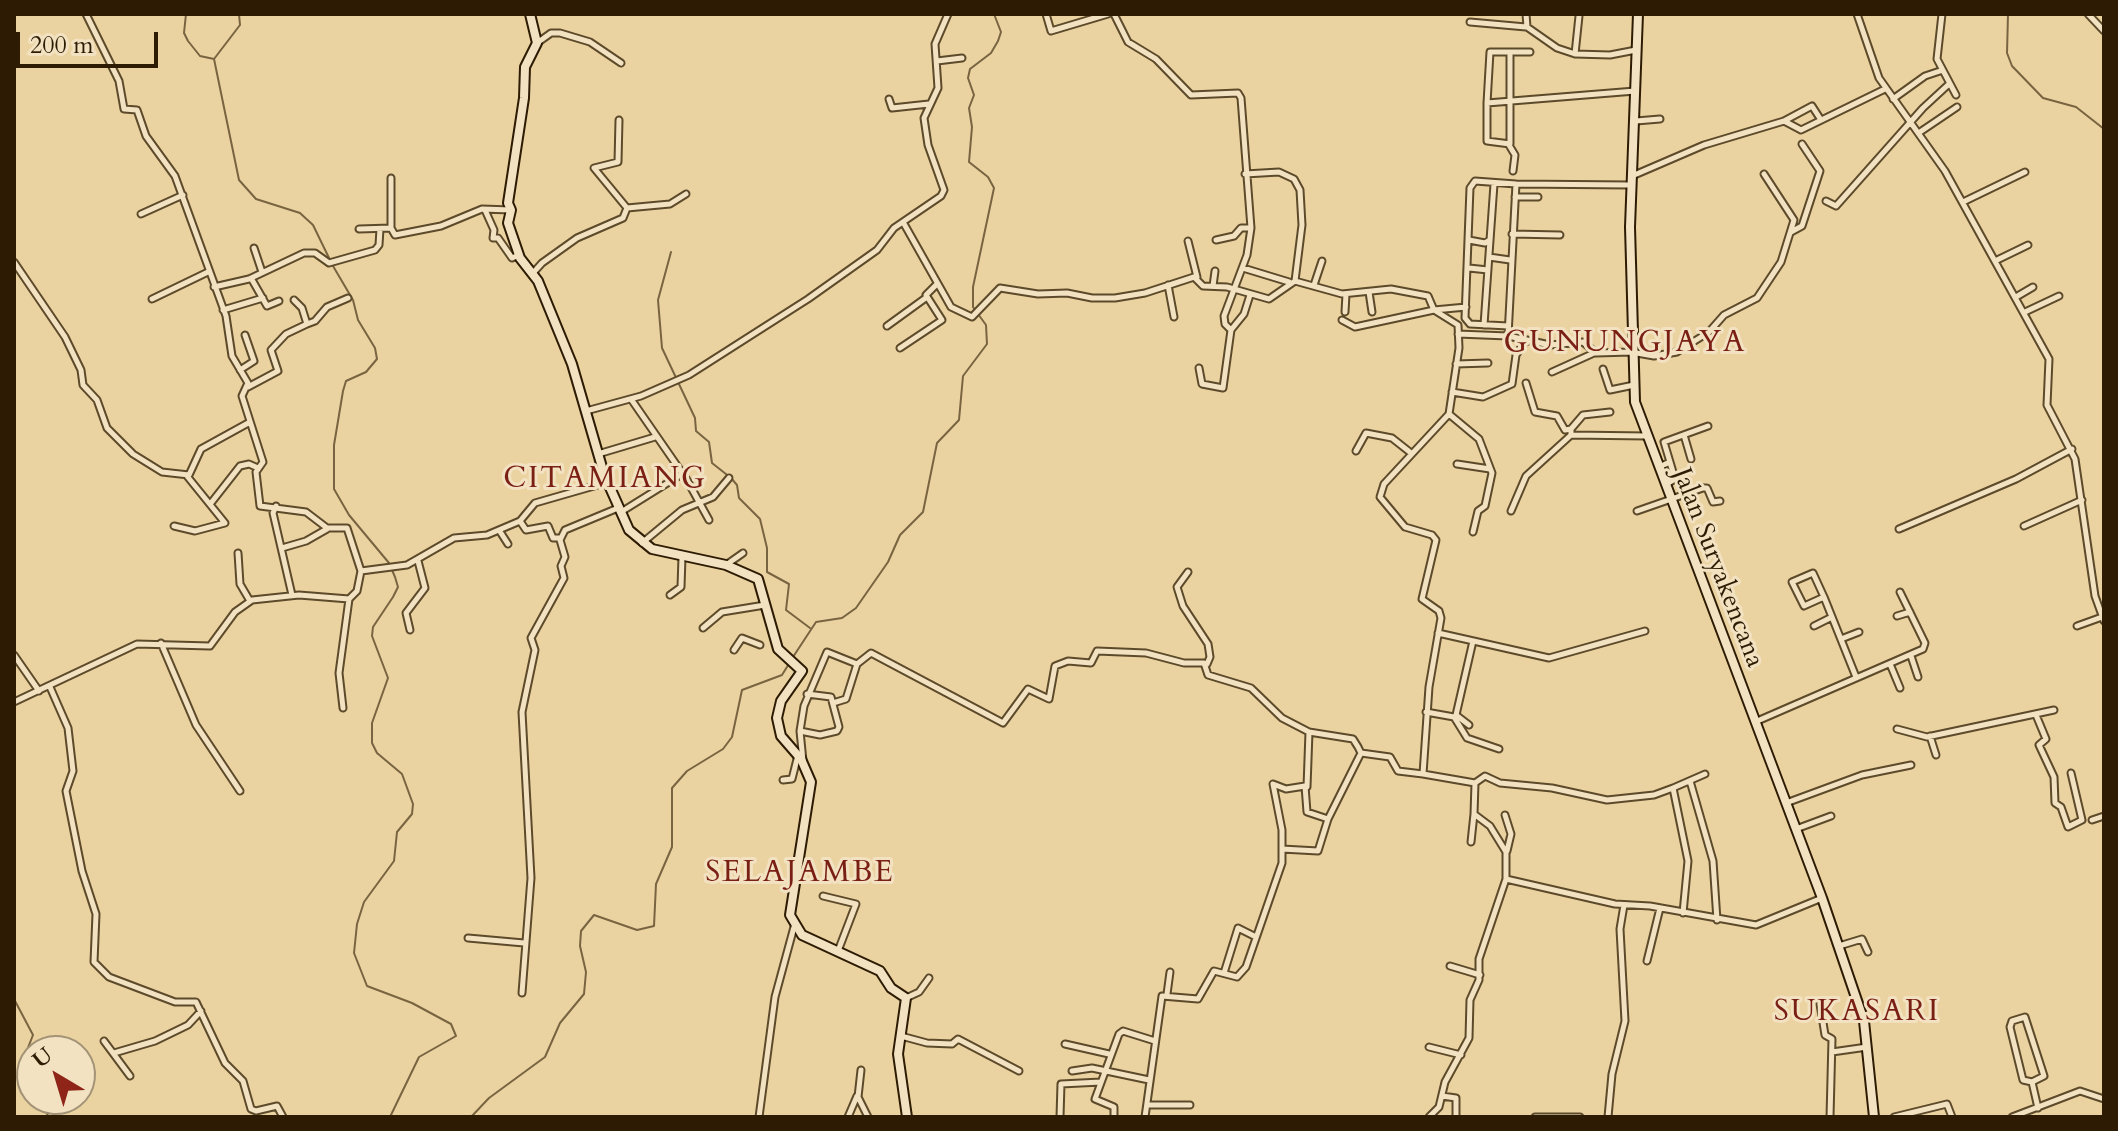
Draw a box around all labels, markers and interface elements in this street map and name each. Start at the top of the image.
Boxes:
scale bar [20,16,162,66]
text: 200 m [30,29,94,62]
district label: GUNUNGJAYA [1504,326,1746,362]
district label: CITAMIANG [503,462,707,498]
street label: Jalan Suryakencana [1665,464,1769,672]
district label: SELAJAMBE [705,856,895,892]
district label: SUKASARI [1774,995,1940,1031]
north arrow [16,1035,96,1115]
text: U [26,1040,59,1075]

